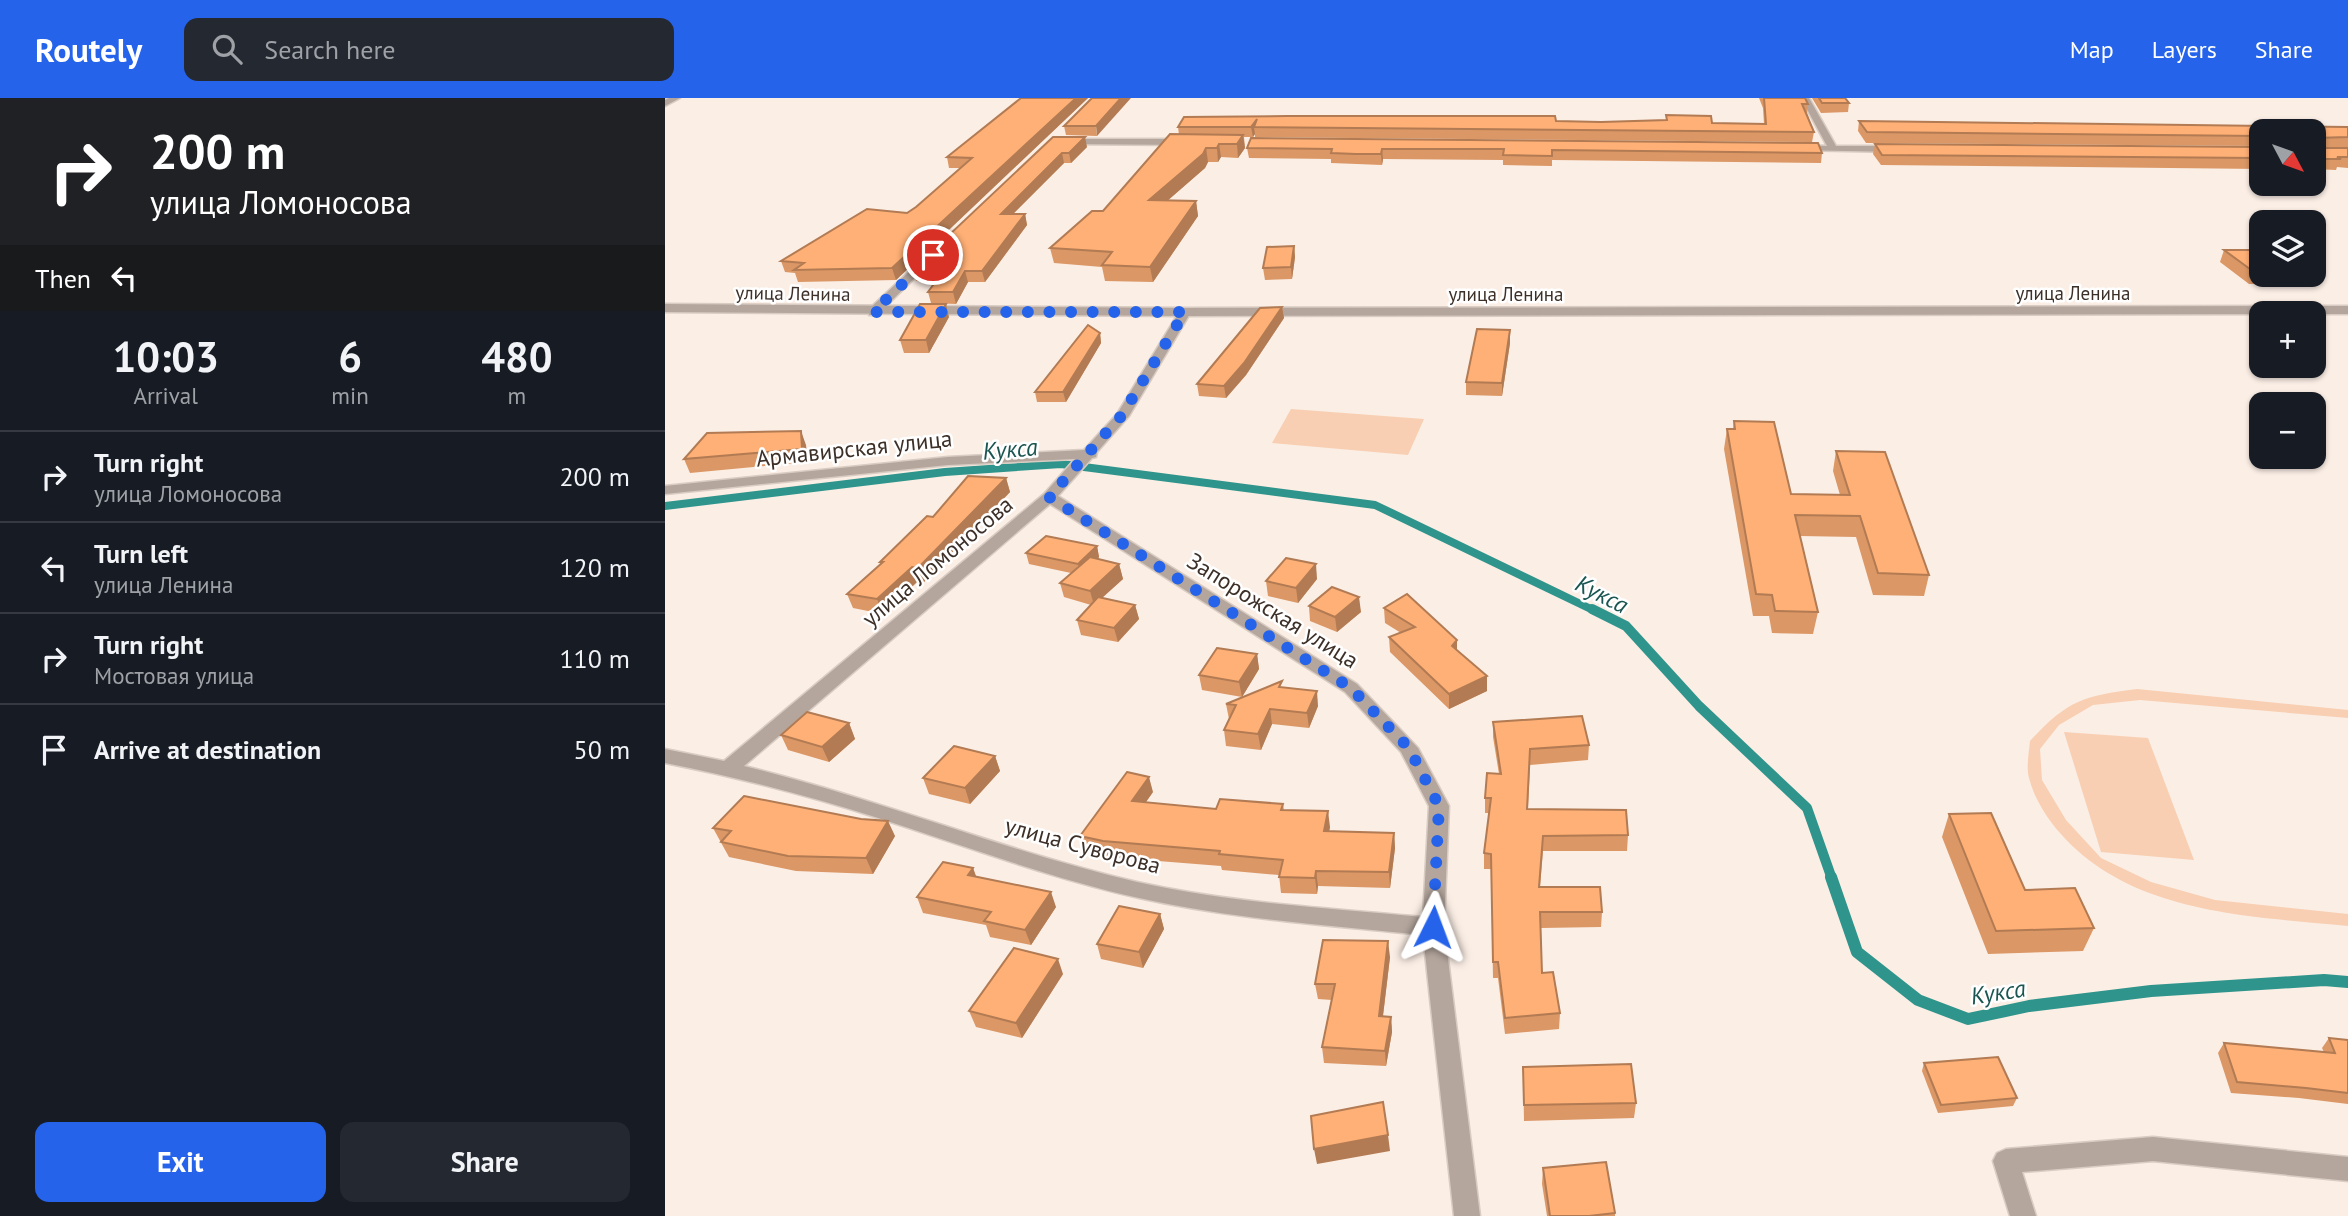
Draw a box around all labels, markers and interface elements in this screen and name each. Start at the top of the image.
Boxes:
search box [184,18,674,81]
text: Routely [35,28,142,71]
icon: search [208,30,246,68]
text: Search here [264,33,395,66]
text: Map [2070,34,2114,65]
text: Layers [2152,34,2217,65]
text: Share [2255,34,2313,65]
text: 200 m [150,119,285,183]
north arrow [2249,119,2326,196]
map controls [2249,119,2326,469]
icon: right [35,126,126,217]
text: улица Ломоносова [150,181,412,223]
button: layers [2249,210,2326,287]
pin [903,225,963,285]
icon: arrive [914,236,952,274]
icon: left [105,259,143,297]
text: Then [35,262,91,295]
street label: улица Ленина [735,280,851,306]
street label: улица Ленина [2015,281,2131,305]
street label: улица Ленина [1448,282,1564,306]
button: + [2249,301,2326,378]
text: 10:03 [112,329,219,384]
text: 6 [338,329,362,384]
text: 480 [481,329,553,384]
text: Arrival [133,381,198,410]
text: min [331,381,369,410]
text: m [508,381,526,410]
button: − [2249,392,2326,469]
street label: Армавирская улица [755,423,953,473]
water label: Кукса [981,431,1039,467]
text: Turn right [94,446,203,479]
icon: right [35,458,73,496]
text: 200 m [559,460,630,493]
text: улица Ломоносова [94,479,282,508]
street label: улица Ломоносова [856,489,1018,633]
text: Turn left [94,537,188,570]
street label: Запорожская улица [1182,546,1364,674]
icon: left [35,549,73,587]
text: 120 m [559,551,630,584]
water label: Кукса [1570,568,1634,620]
text: улица Ленина [94,570,233,599]
text: Turn right [94,628,203,661]
icon: right [35,640,73,678]
text: 110 m [559,642,630,675]
text: Мостовая улица [94,661,254,690]
icon: arrive [35,731,73,769]
text: Arrive at destination [94,733,321,766]
text: 50 m [574,733,630,766]
street label: улица Суворова [1002,810,1164,880]
position arrow [1396,890,1470,964]
water label: Кукса [1968,972,2028,1012]
button: Exit [35,1122,326,1202]
button: Share [340,1122,630,1202]

